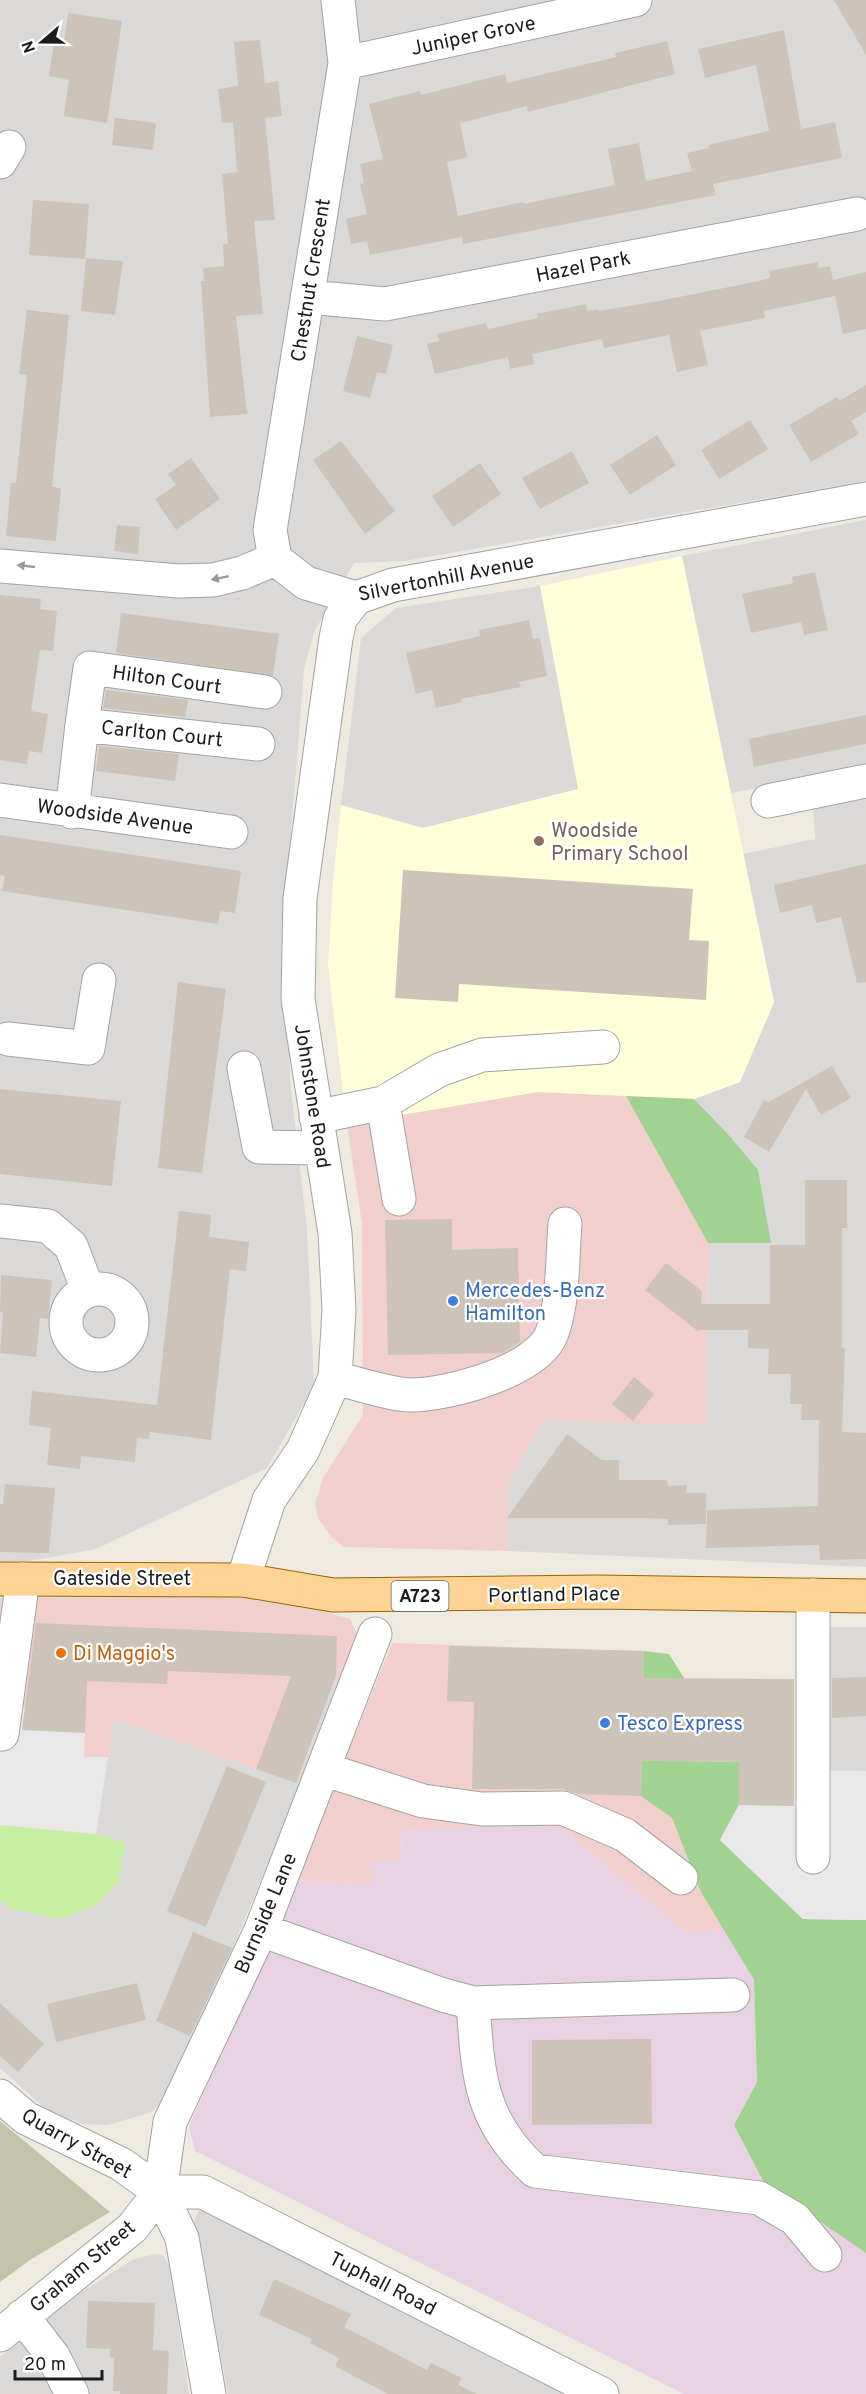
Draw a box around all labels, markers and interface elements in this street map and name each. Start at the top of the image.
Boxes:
street label: Juniper Grove [409,11,538,63]
north arrow [12,12,72,72]
text: N [18,38,41,55]
street label: Chestnut Crescent [286,197,338,364]
street label: Hazel Park [534,246,633,290]
street label: Silvertonhill Avenue [356,549,537,609]
one-way arrow [16,561,35,571]
one-way arrow [210,574,229,583]
street label: Hilton Court [110,660,223,702]
street label: Carlton Court [100,716,224,754]
street label: Woodside Avenue [35,794,195,842]
place label: Woodside Primary School [551,819,688,868]
marker: Woodside Primary School [532,834,546,848]
street label: Johnstone Road [287,1022,335,1170]
place label: Mercedes-Benz Hamilton [465,1279,605,1328]
marker: Mercedes-Benz Hamilton [446,1294,460,1308]
street label: Gateside Street [53,1567,191,1593]
road number: A723 [392,1581,448,1611]
street label: Portland Place [488,1582,620,1610]
place label: Di Maggio's [73,1642,175,1668]
marker: Di Maggio's [54,1646,68,1660]
place label: Tesco Express [617,1712,743,1738]
marker: Tesco Express [598,1716,612,1730]
street label: Burnside Lane [230,1849,304,1978]
street label: Quarry Street [16,2104,136,2186]
street label: Graham Street [25,2216,142,2319]
street label: Tuphall Road [324,2247,440,2323]
scale bar [15,2343,102,2381]
text: 20 m [24,2354,66,2377]

